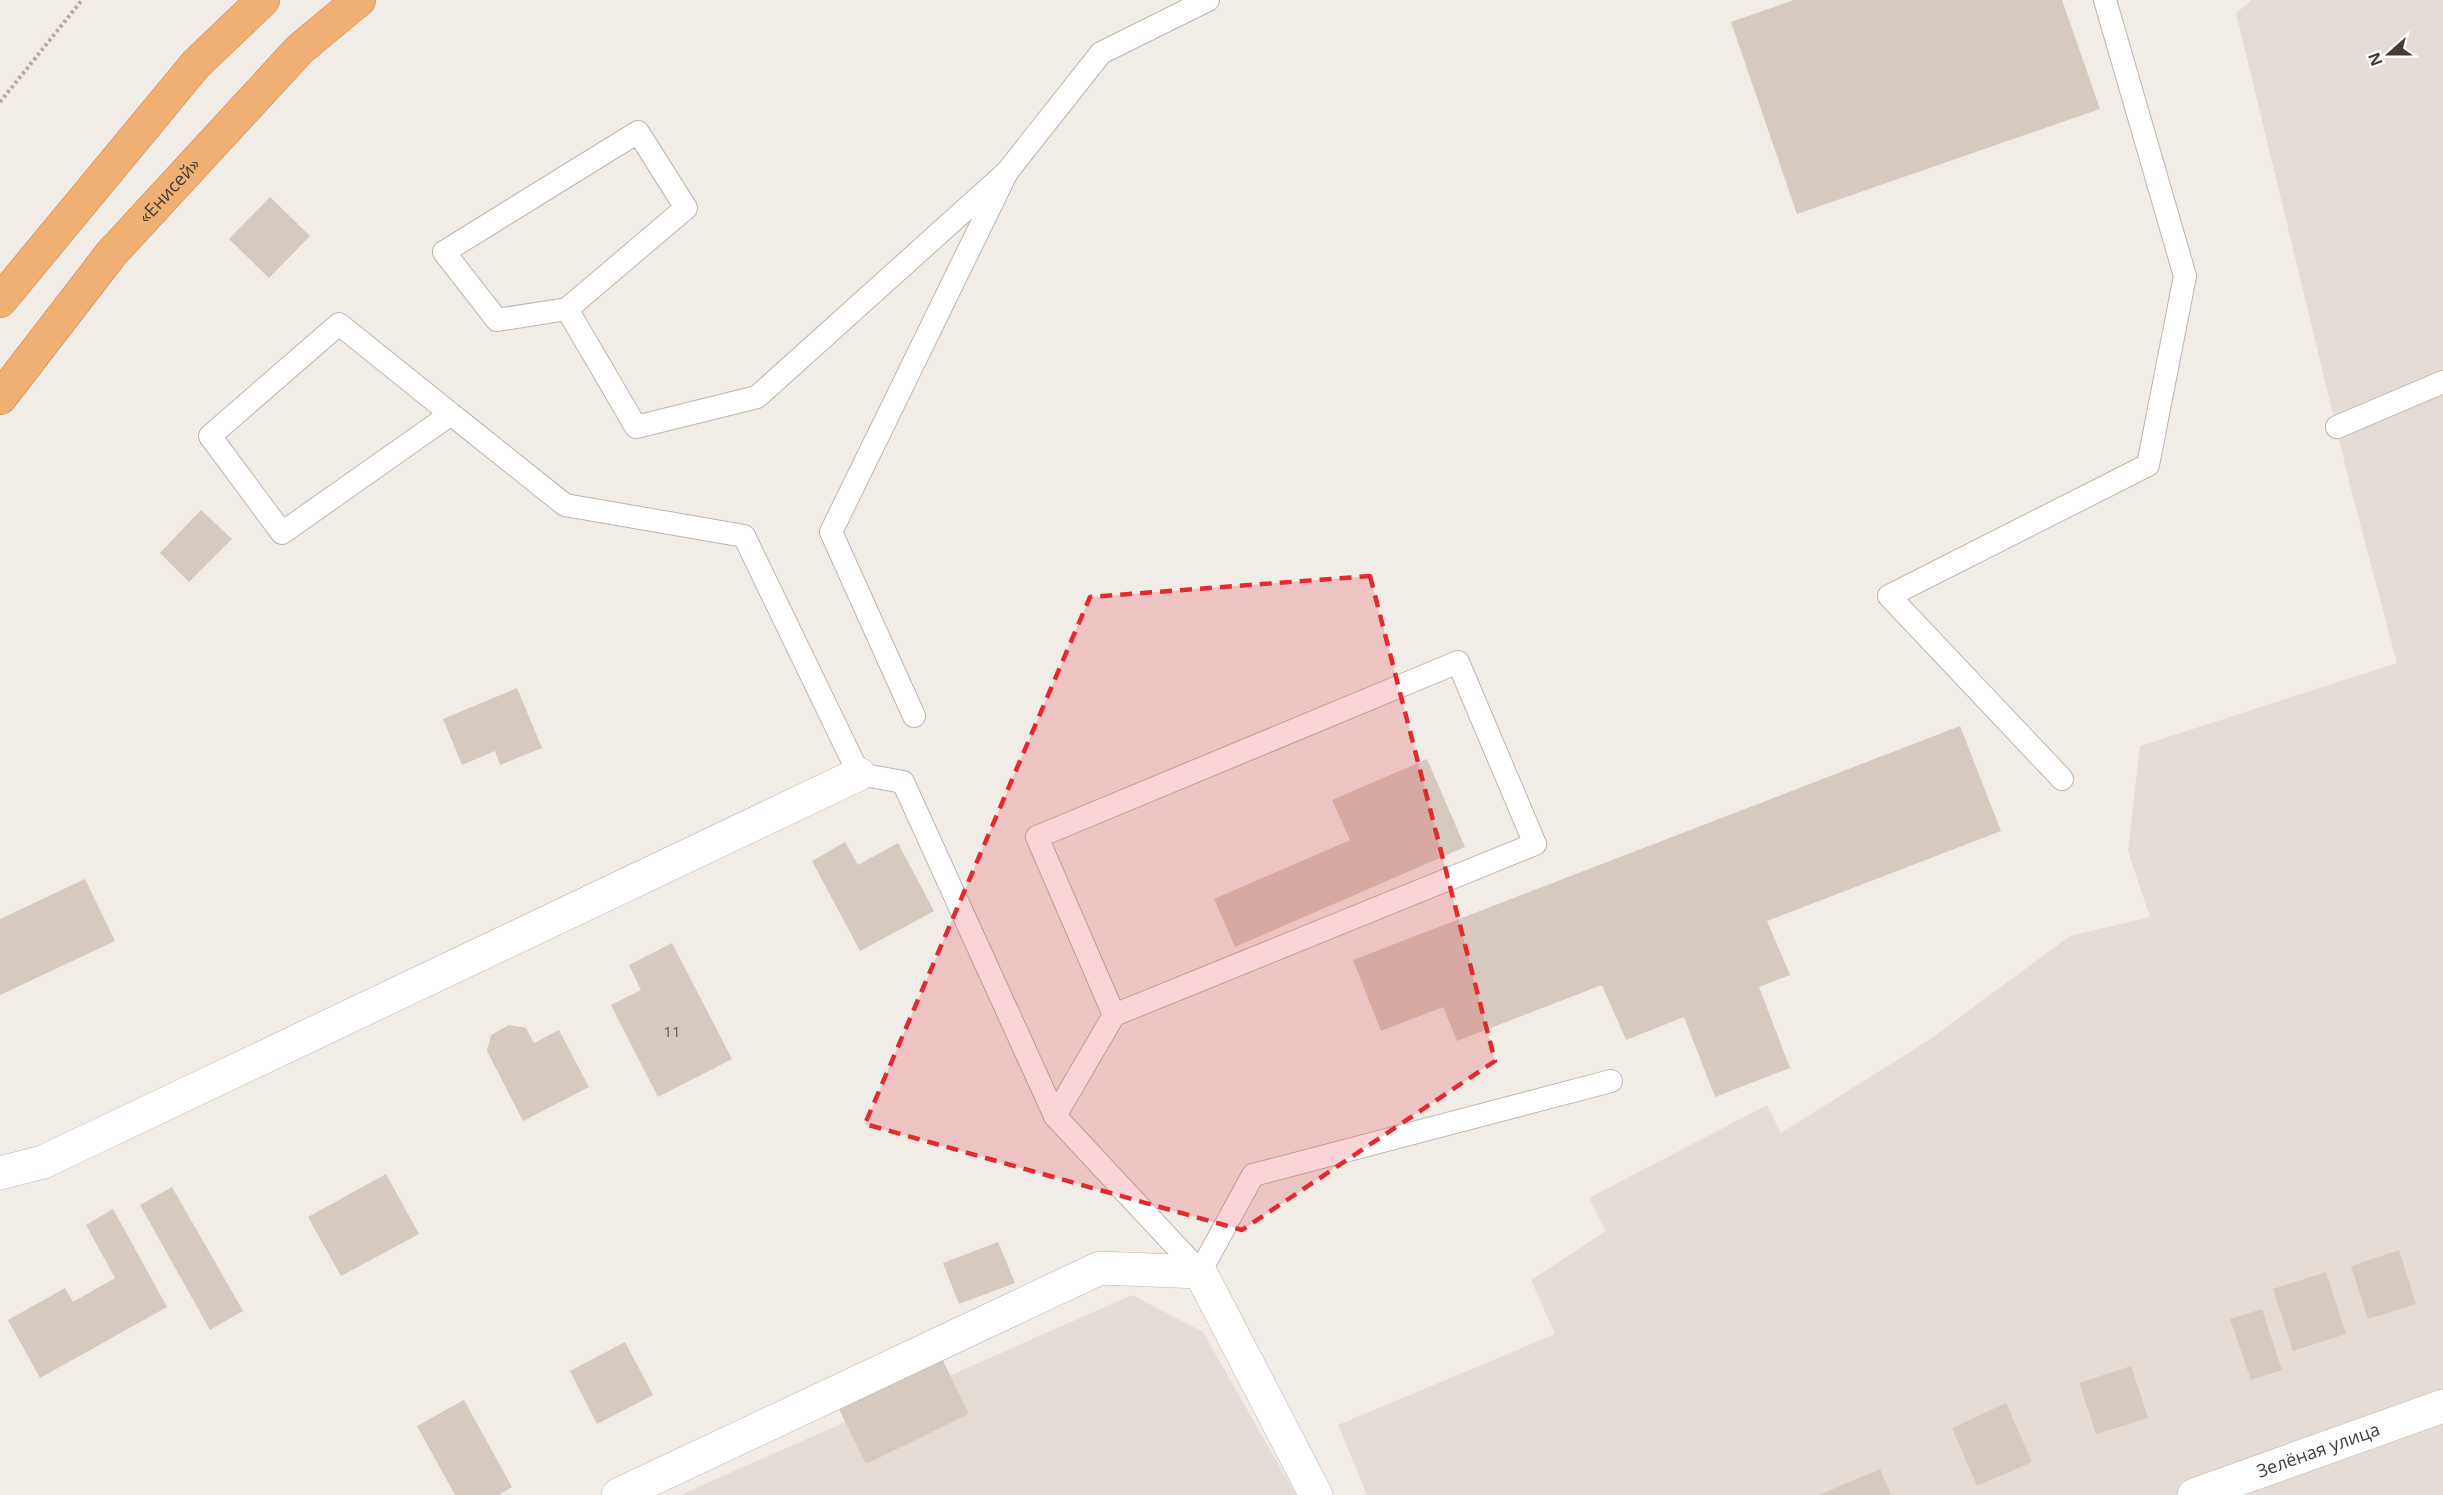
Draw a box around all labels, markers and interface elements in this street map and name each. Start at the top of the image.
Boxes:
north arrow [2359,24,2419,84]
text: N [2362,49,2388,69]
street label: «Енисей» [132,152,205,228]
house number: 11 [663,1021,681,1041]
street label: Зелёная улица [2253,1417,2383,1483]

